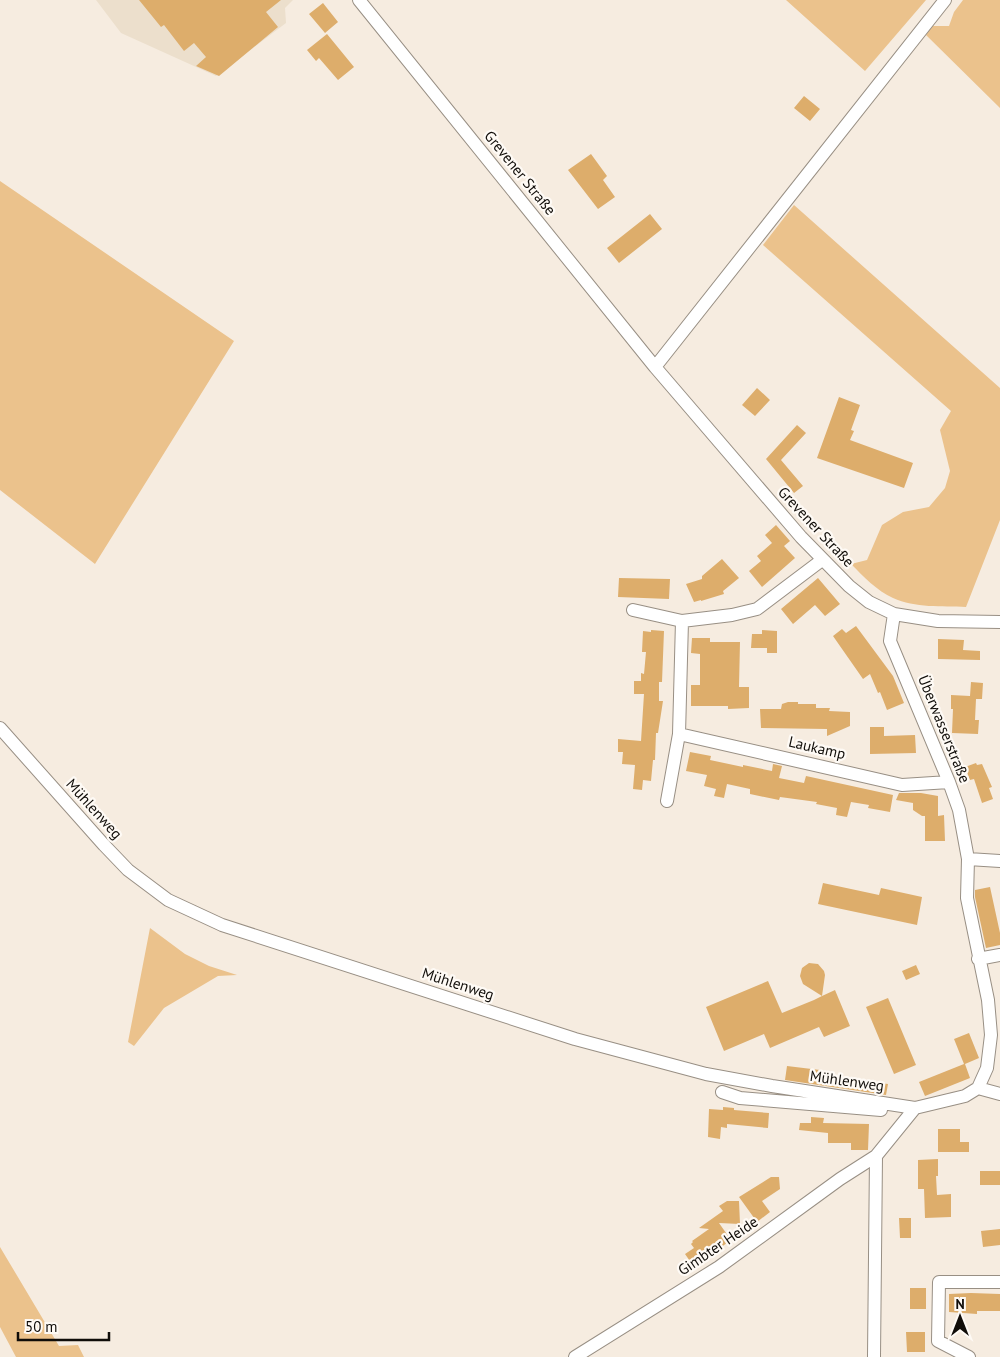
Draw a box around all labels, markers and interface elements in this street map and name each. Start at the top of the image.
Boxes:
street label: Grevener Straße [481,127,560,219]
street label: Grevener Straße [774,482,859,571]
street label: Überwasserstraße [914,672,975,786]
street label: Laukamp [787,732,847,763]
street label: Mühlenweg [62,775,126,843]
street label: Mühlenweg [420,963,497,1004]
street label: Mühlenweg [809,1066,885,1095]
street label: Gimbter Heide [674,1212,761,1279]
north arrow [935,1292,985,1342]
text: N [955,1295,965,1313]
scale bar [18,1310,109,1342]
text: 50 m [25,1317,58,1336]

